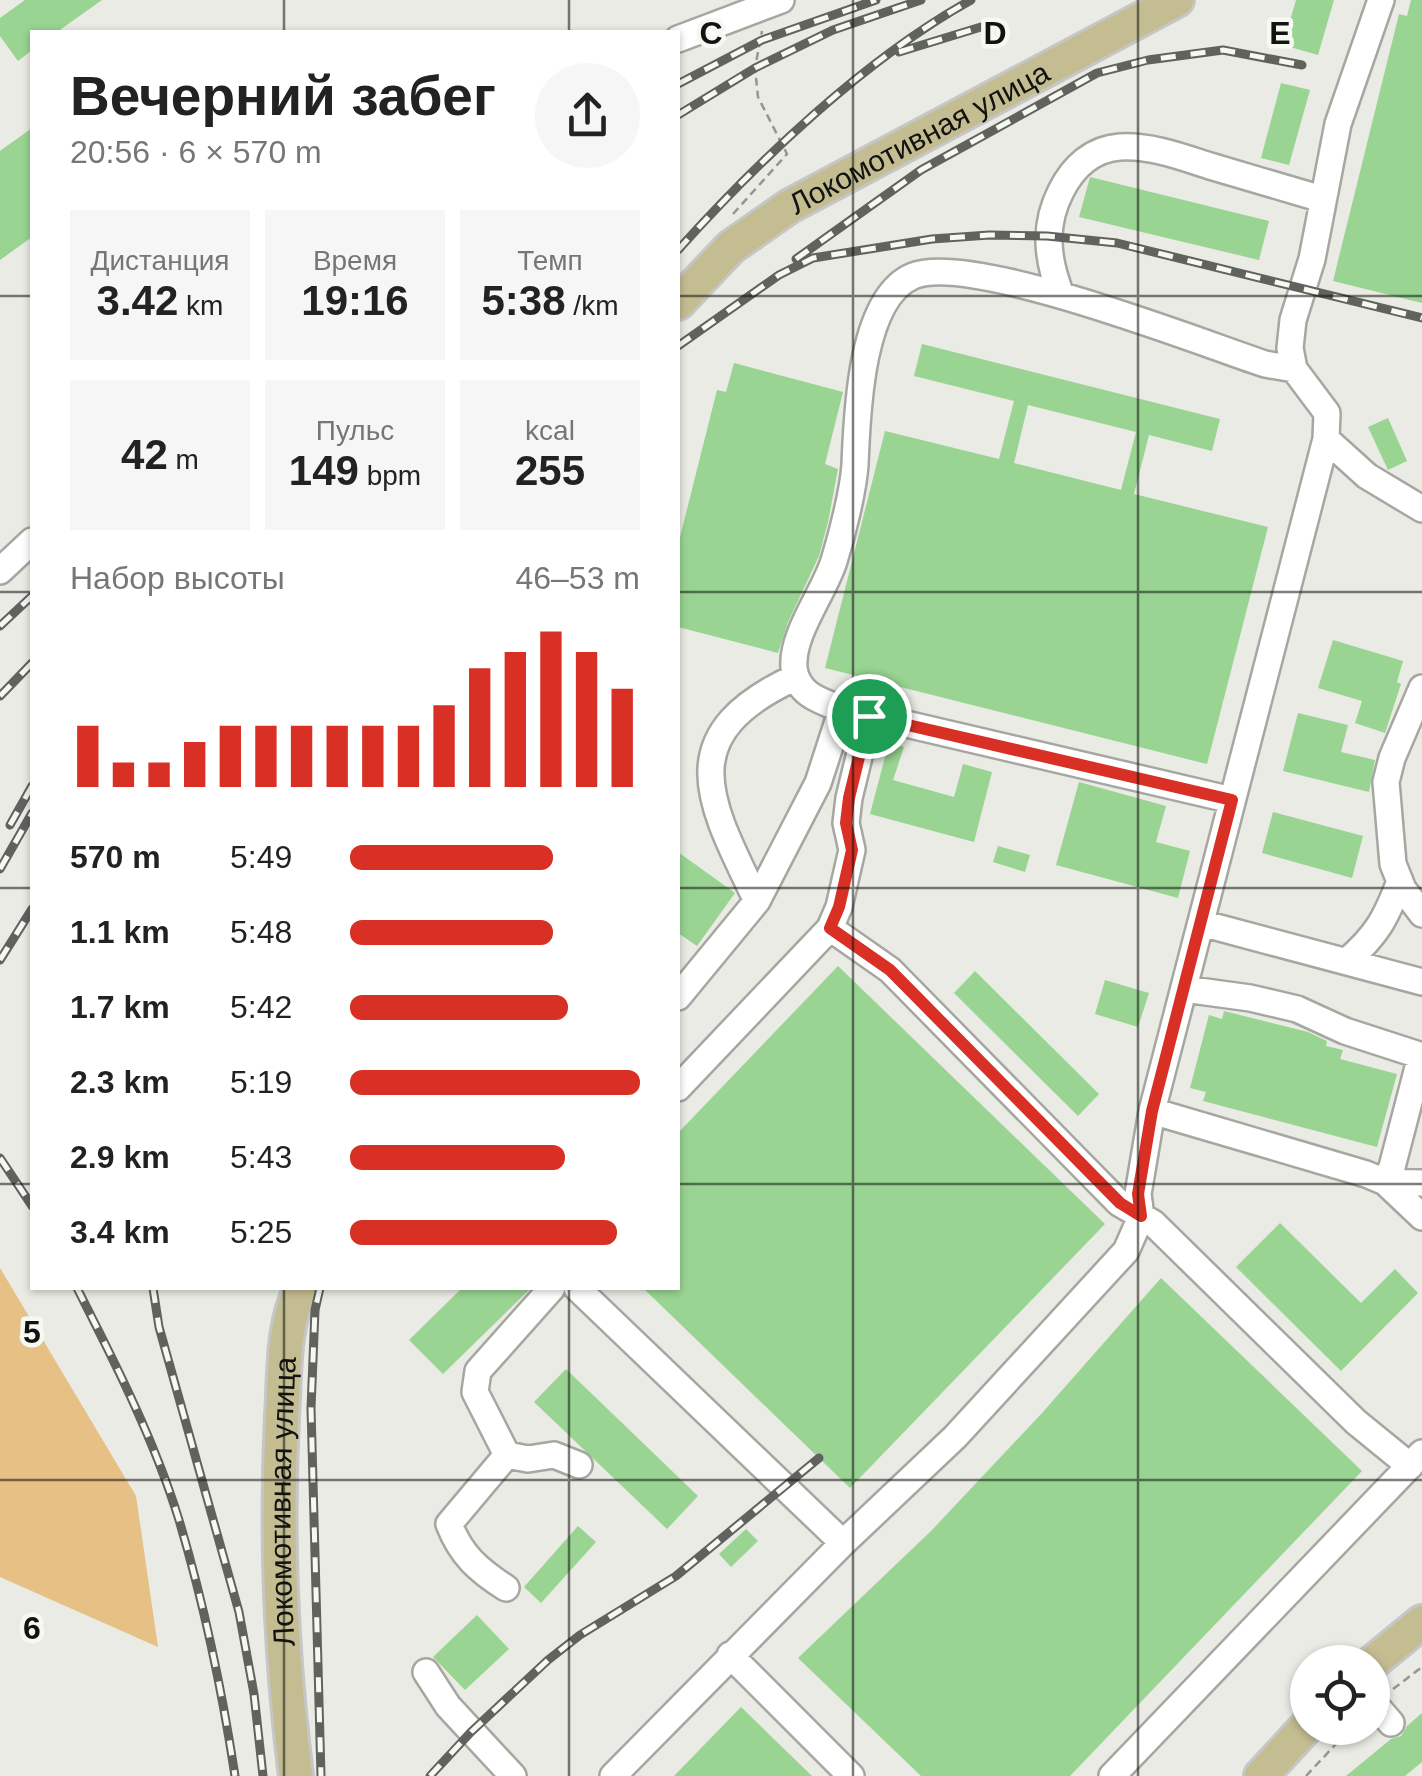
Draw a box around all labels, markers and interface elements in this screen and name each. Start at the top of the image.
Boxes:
text: C [699,15,723,51]
text: D [983,15,1007,51]
text: E [1269,15,1291,51]
street label: Локомотивная улица [783,55,1055,220]
button: share [535,63,640,168]
text: Вечерний забег [70,65,496,127]
text: 20:56 · 6 × 570 m [70,134,322,170]
text: Дистанция [91,245,230,276]
text: Время [313,245,397,276]
text: Темп [517,245,583,276]
text: 3.42 [97,277,178,324]
text: 19:16 [301,277,409,324]
text: 5:38 [482,277,566,324]
text: km [178,290,223,321]
text: /km [566,290,618,321]
text: Пульс [316,415,394,446]
text: kcal [525,415,575,446]
text: 42 [121,431,168,478]
text: m [168,444,199,475]
text: 149 [289,447,359,494]
text: 255 [515,447,585,494]
text: bpm [359,460,421,491]
text: Набор высоты [70,560,285,596]
text: 46–53 m [515,560,640,596]
pin [827,674,912,759]
icon: arrive [842,689,897,744]
text: 570 m [70,839,161,875]
text: 5:49 [230,839,292,875]
text: 1.1 km [70,914,170,950]
text: 5:48 [230,914,292,950]
text: 1.7 km [70,989,170,1025]
text: 5:42 [230,989,292,1025]
text: 2.3 km [70,1064,170,1100]
text: 5:19 [230,1064,292,1100]
text: 2.9 km [70,1139,170,1175]
text: 5:43 [230,1139,292,1175]
text: 3.4 km [70,1214,170,1250]
text: 5:25 [230,1214,292,1250]
text: 5 [23,1314,41,1350]
street label: Локомотивная улица [263,1355,301,1648]
text: 6 [23,1610,41,1646]
map controls [1290,1645,1390,1745]
button: locate [1290,1645,1390,1745]

